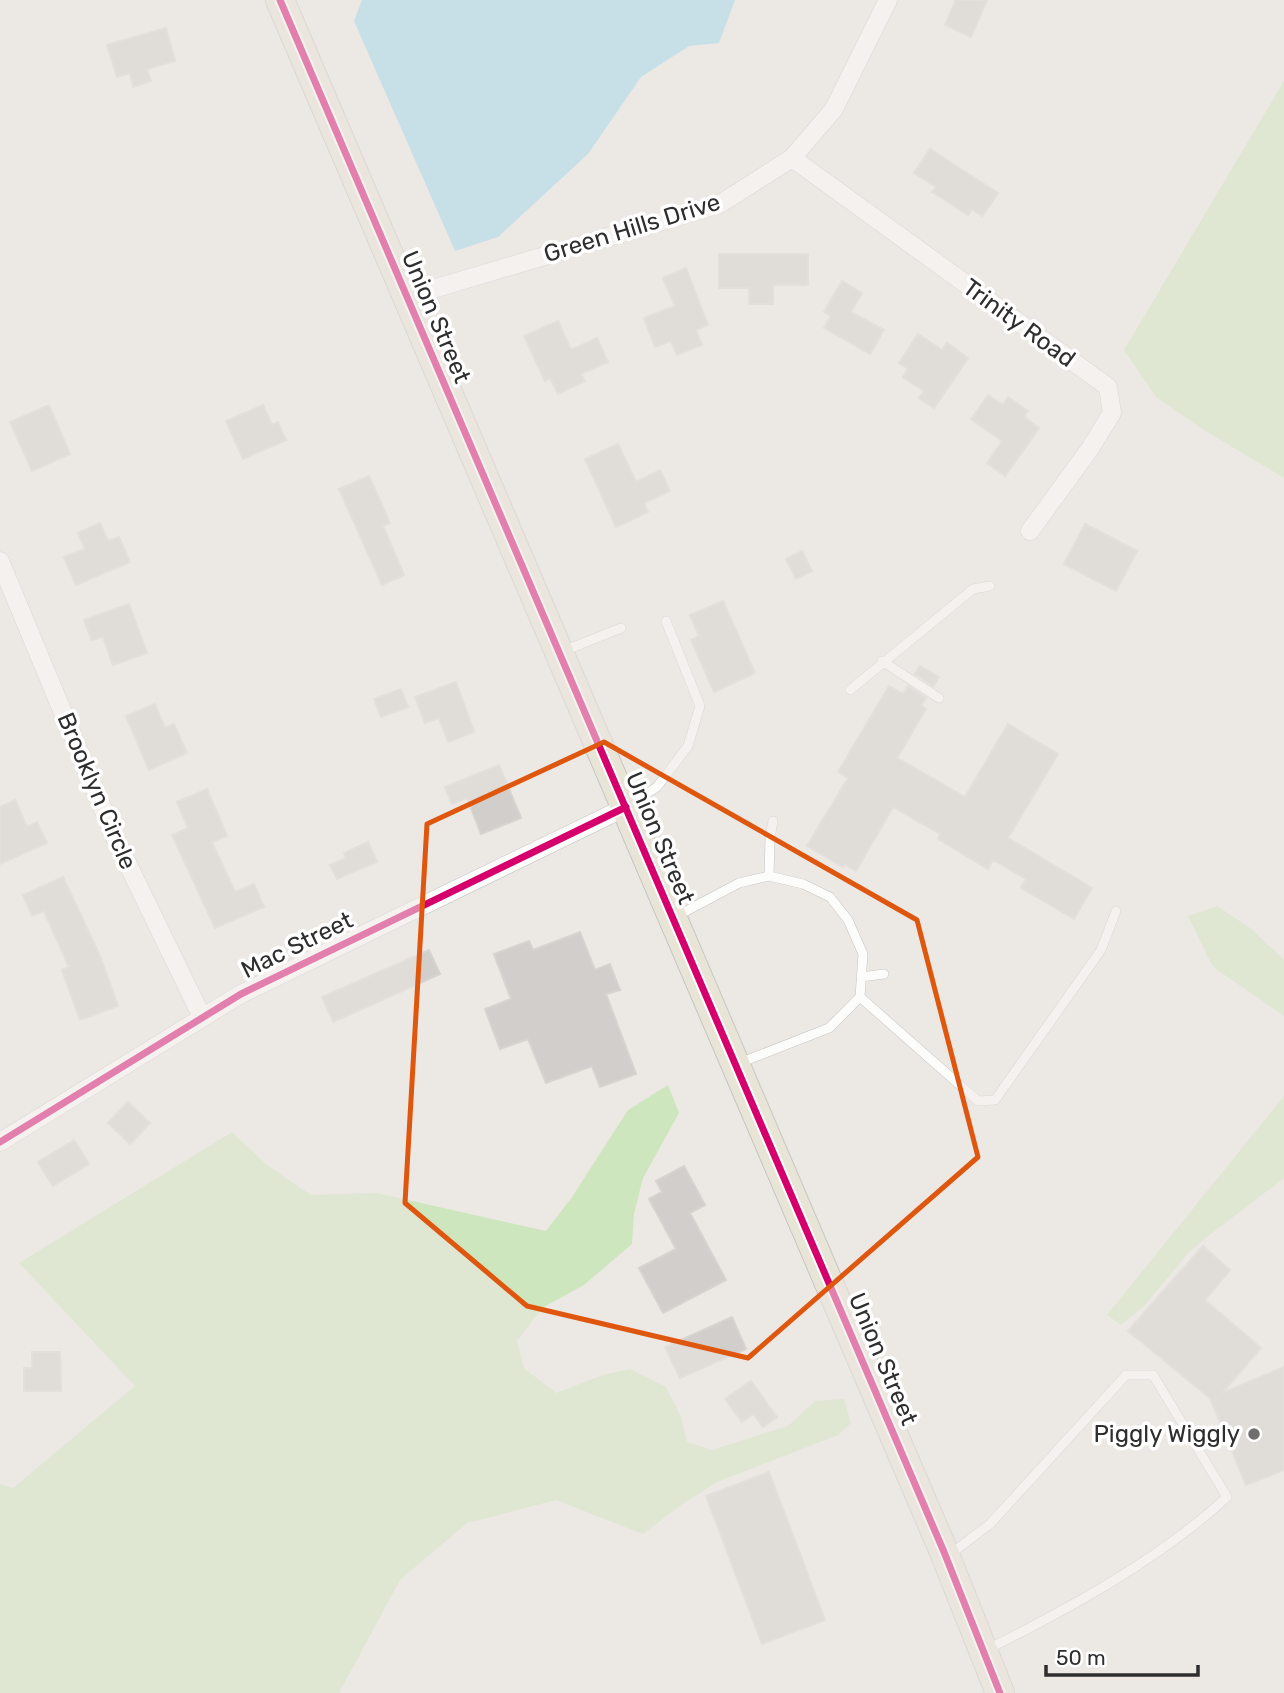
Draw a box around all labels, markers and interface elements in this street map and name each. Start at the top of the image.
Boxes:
street label: Green Hills Drive [540,188,724,268]
street label: Union Street [396,247,476,387]
street label: Trinity Road [957,273,1081,373]
street label: Brooklyn Circle [51,708,143,874]
street label: Union Street [620,768,700,908]
street label: Mac Street [237,906,357,984]
street label: Union Street [843,1289,923,1429]
place label: Piggly Wiggly [1093,1420,1240,1448]
marker: Piggly Wiggly [1246,1426,1262,1442]
scale bar [1046,1634,1198,1678]
text: 50 m [1056,1645,1106,1670]

